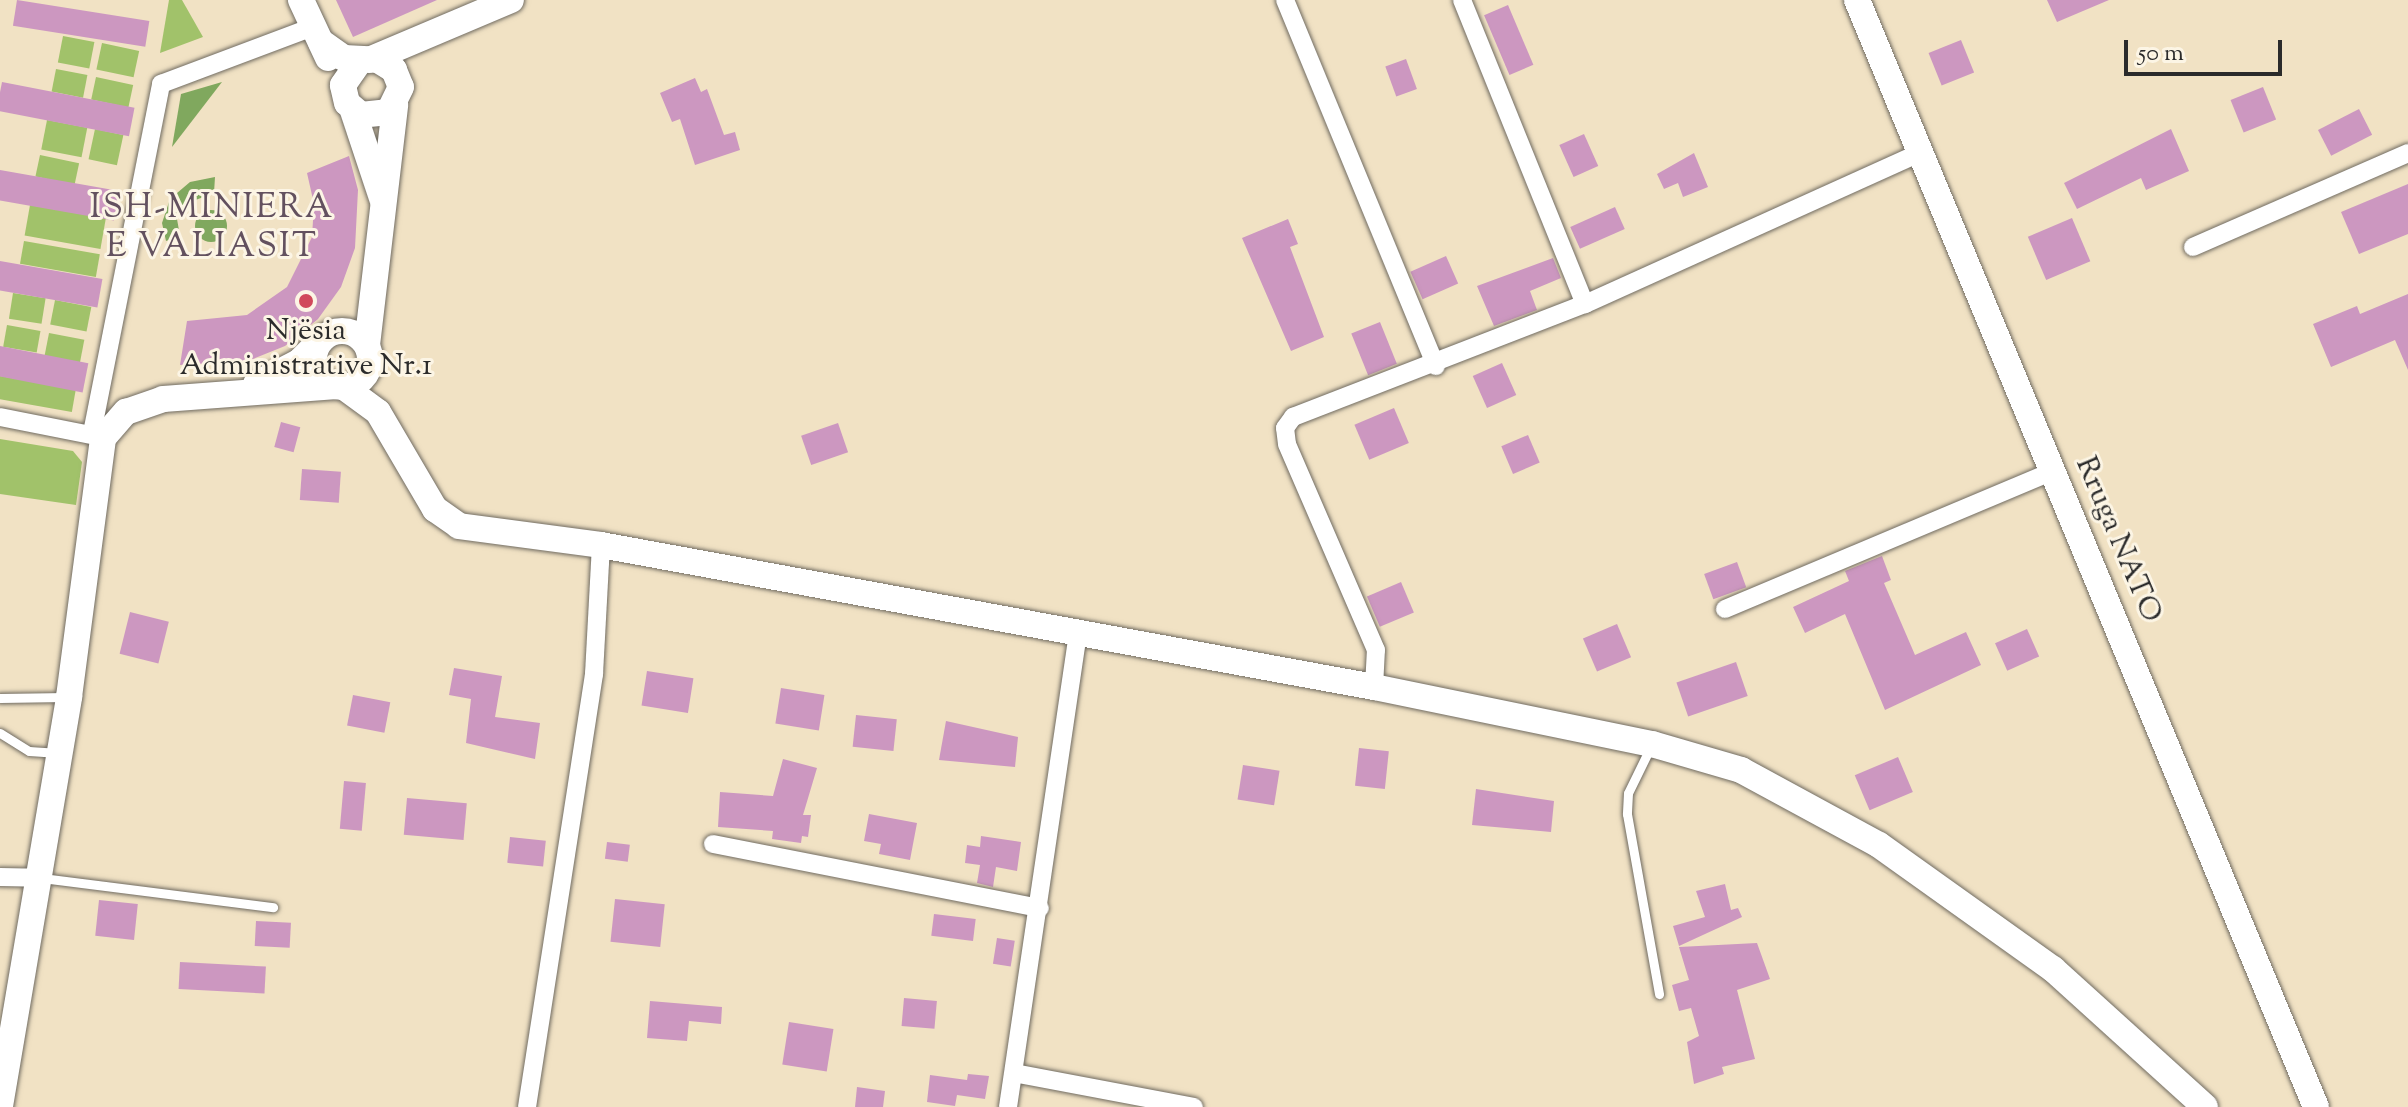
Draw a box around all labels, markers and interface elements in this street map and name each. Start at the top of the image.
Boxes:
scale bar [2128,24,2286,74]
text: 50 m [2138,37,2184,71]
district label: ISH-MINIERA E VALIASIT [90,188,334,268]
marker: Njësia Administrative Nr.1 [297,292,315,310]
place label: Njësia Administrative Nr.1 [180,314,432,384]
street label: Rruga NATO [2066,452,2168,628]

